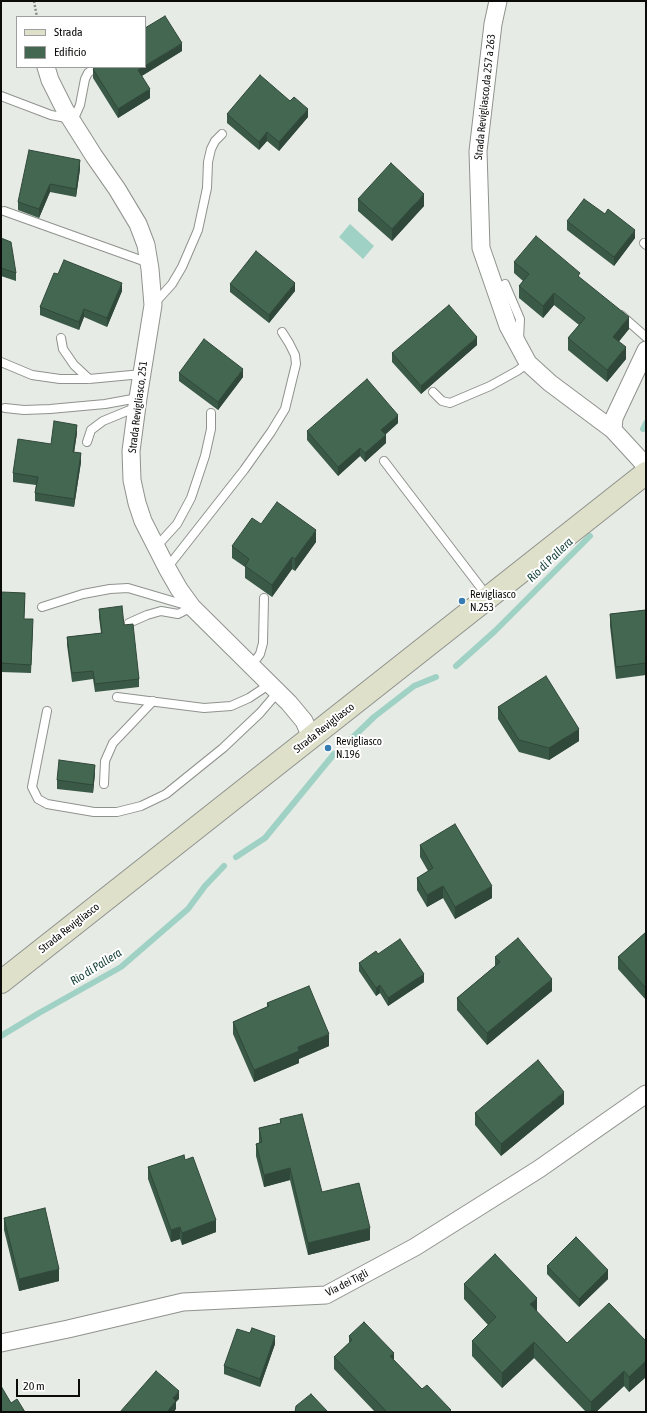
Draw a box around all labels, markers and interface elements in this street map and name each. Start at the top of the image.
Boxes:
legend [16,16,146,68]
text: Strada [54,25,83,39]
street label: Strada Revigliasco,da 257 a 263 [472,33,498,161]
text: Edificio [54,45,86,59]
street label: Strada Revigliasco, 251 [126,360,150,454]
water label: Rio di Pallera [524,535,576,585]
place label: Revigliasco N.253 [470,588,516,614]
marker: Revigliasco N.253 [457,596,467,606]
street label: Strada Revigliasco [291,700,357,756]
place label: Revigliasco N.196 [336,735,382,761]
marker: Revigliasco N.196 [323,743,333,753]
street label: Strada Revigliasco [36,900,102,956]
water label: Rio di Pallera [68,946,124,988]
street label: Via dei Tigli [323,1267,371,1299]
scale bar [18,1371,82,1397]
text: 20 m [23,1379,45,1393]

